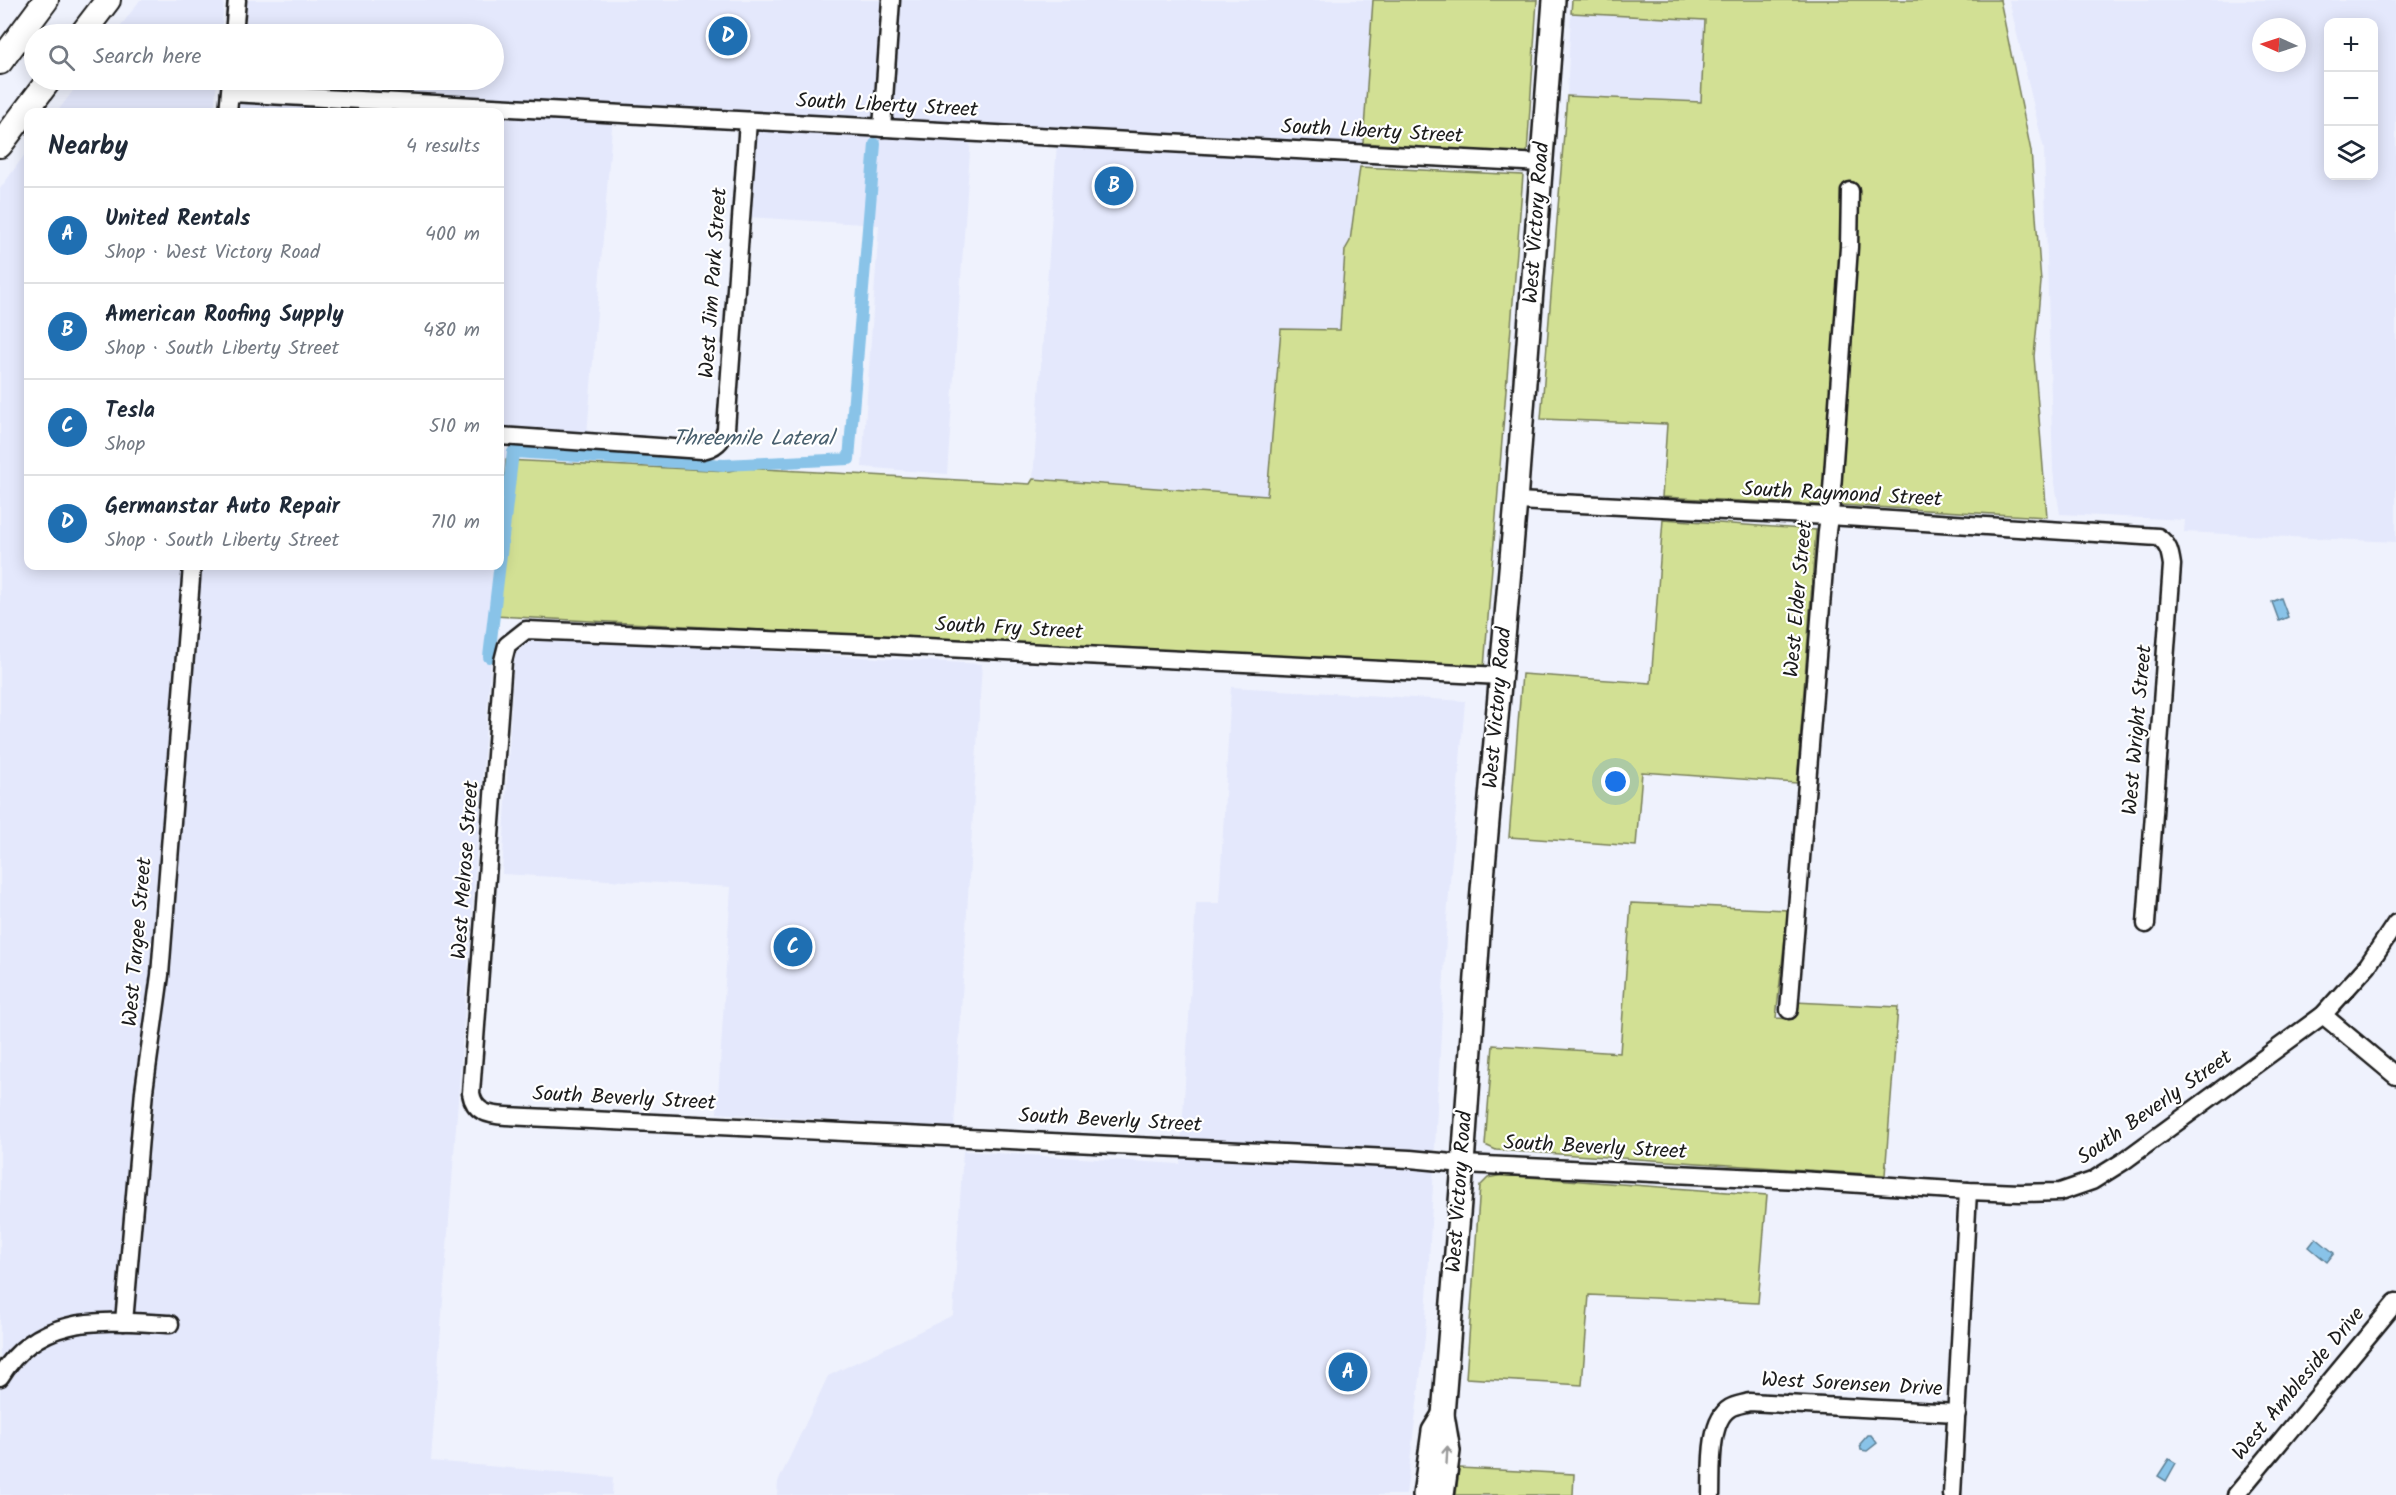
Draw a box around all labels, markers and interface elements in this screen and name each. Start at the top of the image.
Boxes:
pin: D [708,14,748,58]
north arrow [2252,18,2306,72]
map controls [2324,18,2378,180]
button: + [2324,18,2378,72]
search box [24,24,504,90]
text: Search here [93,40,201,75]
icon: search [45,41,78,74]
button: − [2324,72,2378,126]
street label: South Liberty Street [795,85,980,127]
street label: South Liberty Street [1280,111,1465,153]
text: Nearby [48,126,128,168]
button: layers [2324,126,2378,180]
text: 4 results [406,131,480,163]
street label: West Victory Road [1515,141,1559,305]
pin: B [1094,164,1134,208]
street label: West Jim Park Street [691,186,737,379]
text: United Rentals [105,202,250,237]
text: A [61,219,74,251]
text: 400 m [425,219,480,251]
text: Shop · West Victory Road [105,237,320,269]
text: American Roofing Supply [105,298,344,333]
text: B [61,315,74,347]
text: 480 m [423,315,480,347]
text: Shop · South Liberty Street [105,333,339,365]
text: Tesla [105,394,155,429]
text: C [61,411,74,443]
text: 510 m [429,411,480,443]
water label: Threemile Lateral [672,422,838,457]
text: Shop [105,429,145,461]
street label: South Raymond Street [1741,473,1944,517]
text: Germanstar Auto Repair [105,490,340,525]
text: D [61,507,74,539]
text: 710 m [431,507,480,539]
street label: West Elder Street [1776,518,1822,679]
text: Shop · South Liberty Street [105,525,339,557]
street label: South Fry Street [934,609,1085,649]
street label: West Victory Road [1475,625,1522,790]
street label: West Wright Street [2114,643,2162,817]
your location [1601,767,1630,796]
street label: West Melrose Street [443,779,489,960]
street label: West Targee Street [114,855,162,1028]
pin: C [774,924,812,970]
street label: South Beverly Street [2070,1041,2240,1174]
street label: South Beverly Street [532,1078,717,1120]
street label: South Beverly Street [1018,1100,1203,1142]
street label: West Victory Road [1438,1110,1482,1274]
street label: South Beverly Street [1503,1127,1688,1169]
street label: West Ambleside Drive [2224,1299,2374,1468]
pin: A [1328,1350,1368,1394]
street label: West Sorensen Drive [1761,1364,1944,1406]
one-way arrow [1442,1446,1453,1466]

